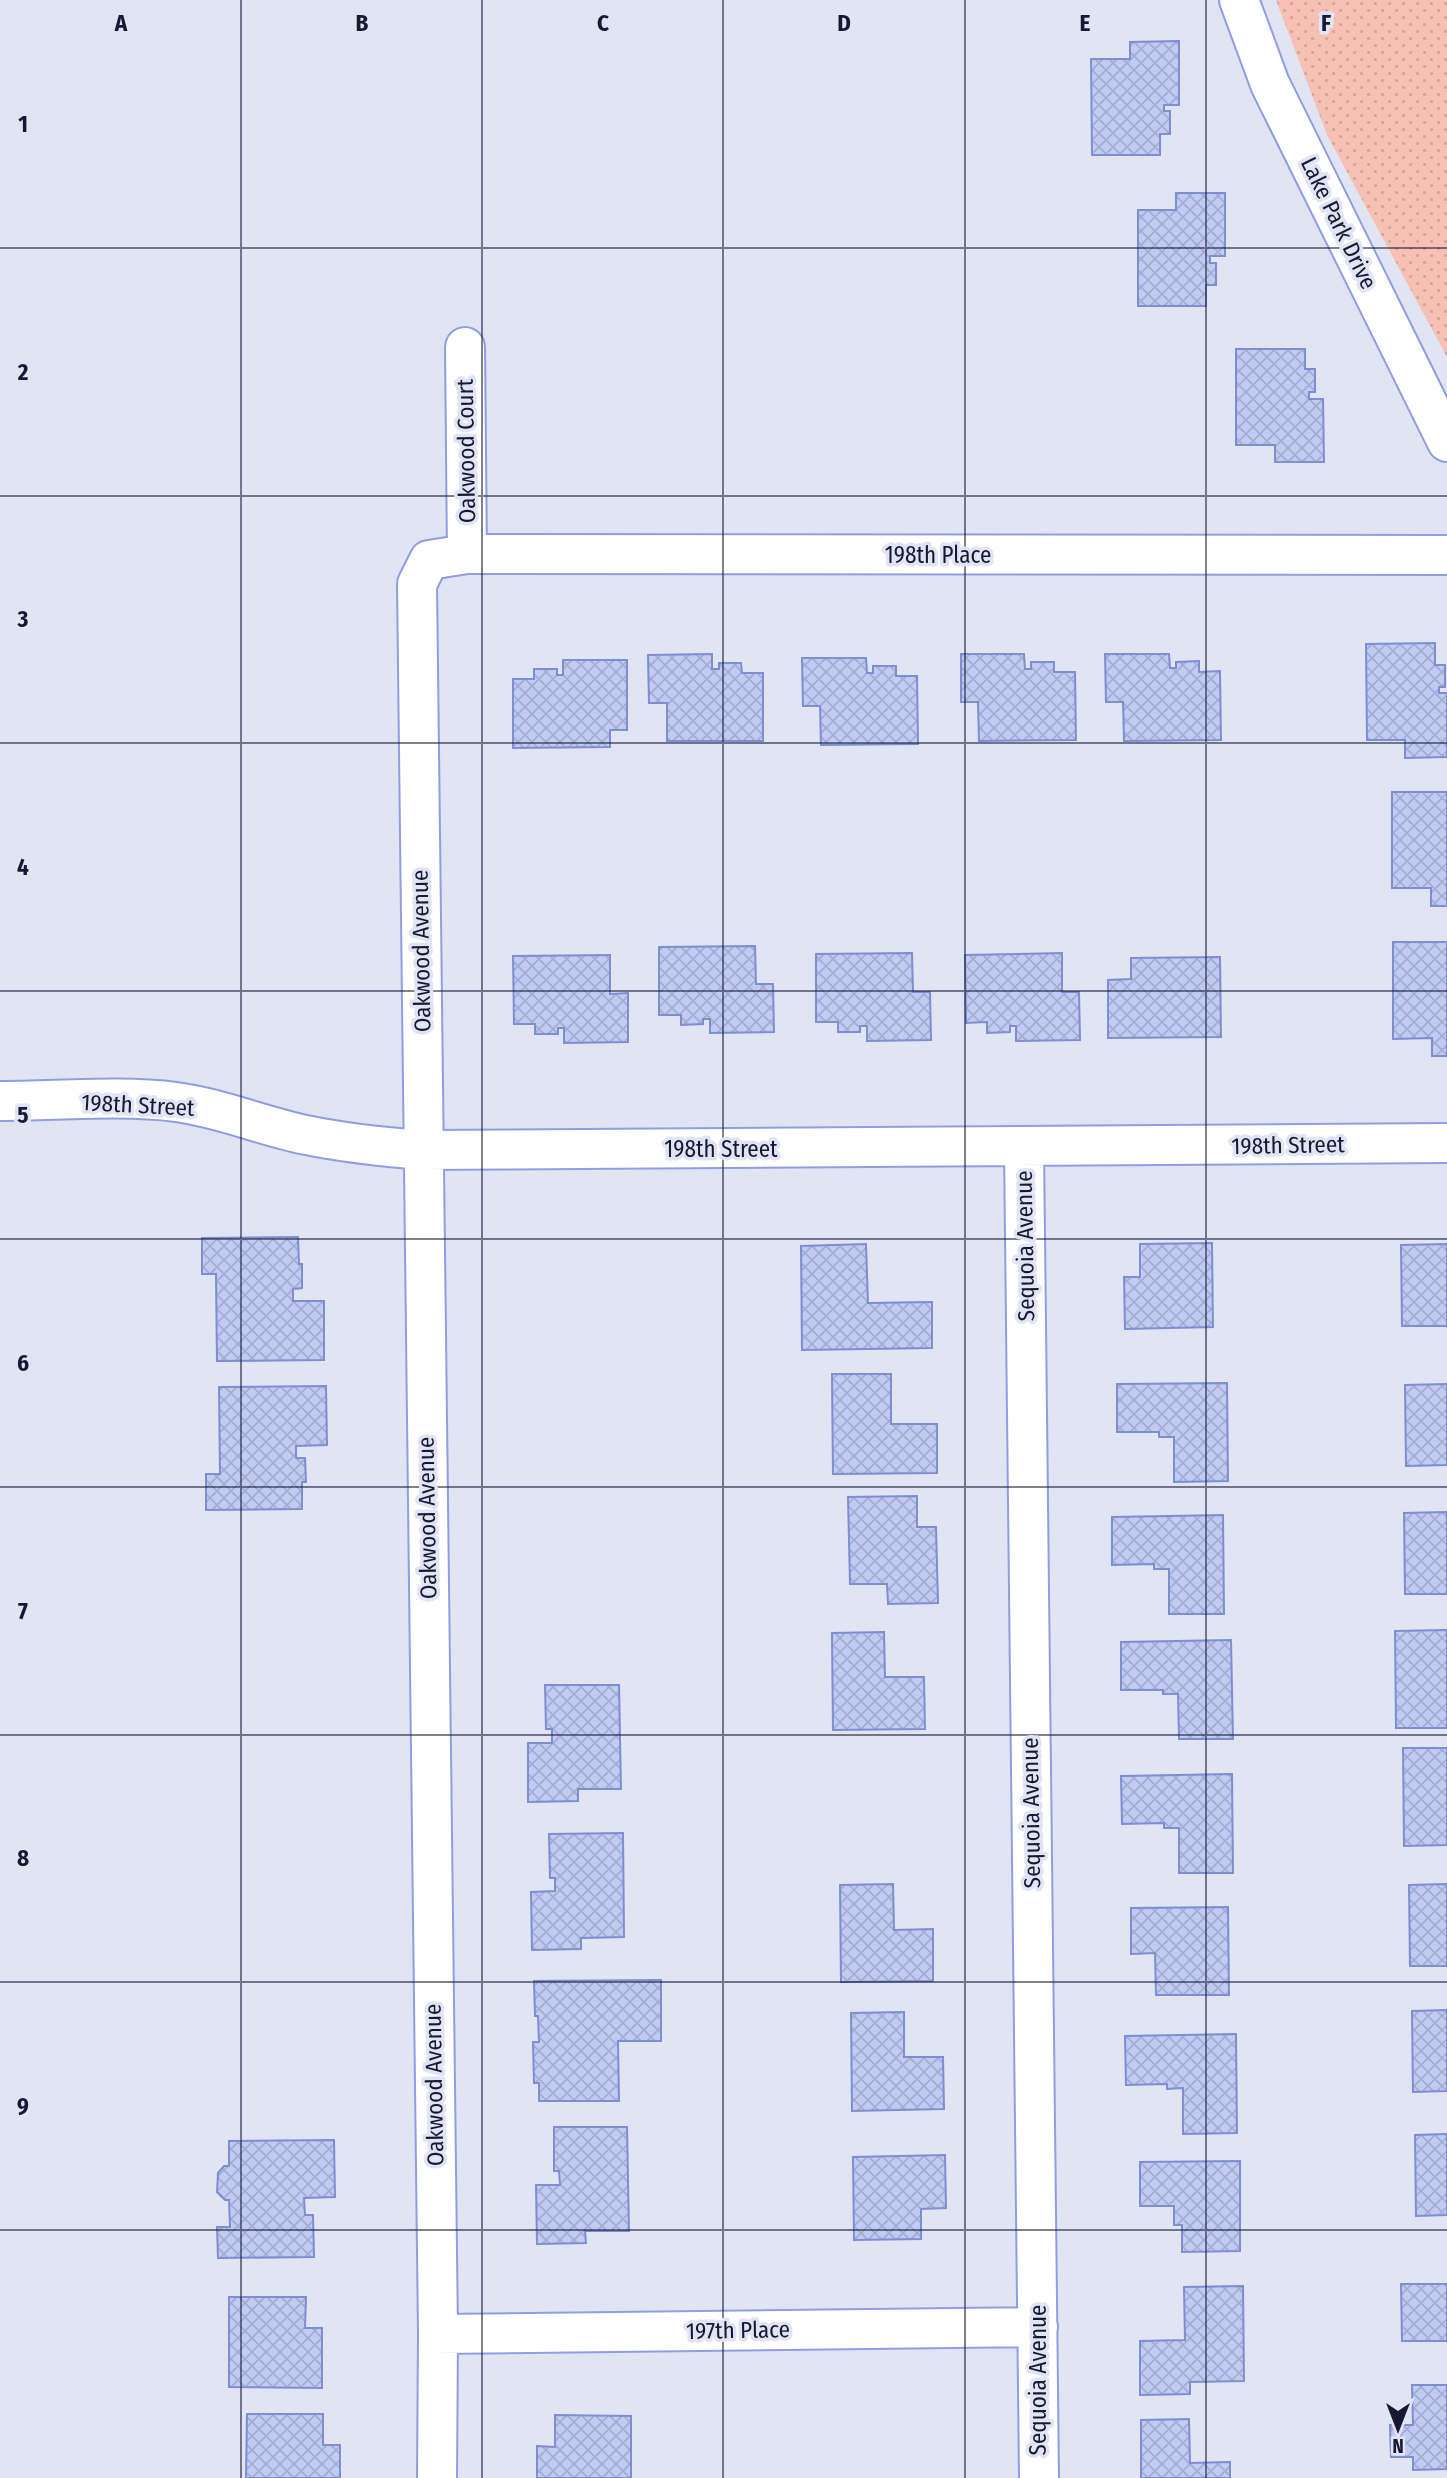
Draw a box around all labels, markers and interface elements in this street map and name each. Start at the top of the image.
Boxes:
text: A [114,9,128,37]
text: B [356,9,369,37]
text: C [597,9,609,37]
text: D [837,9,851,37]
text: E [1080,9,1091,37]
text: F [1321,9,1331,37]
text: 1 [18,110,28,138]
street label: Lake Park Drive [1295,152,1383,294]
text: 2 [17,358,29,386]
street label: Oakwood Court [451,378,481,523]
street label: 198th Place [885,541,991,569]
text: 3 [17,605,29,633]
text: 4 [17,853,29,881]
street label: Oakwood Avenue [406,870,436,1032]
street label: 198th Street [81,1088,196,1122]
text: 5 [17,1101,29,1129]
street label: 198th Street [1231,1130,1345,1160]
street label: 198th Street [664,1135,778,1163]
street label: Sequoia Avenue [1010,1170,1040,1322]
text: 6 [17,1349,29,1377]
street label: Oakwood Avenue [412,1437,442,1599]
text: 7 [18,1597,28,1625]
street label: Sequoia Avenue [1016,1737,1046,1889]
text: 8 [17,1844,29,1872]
street label: Oakwood Avenue [419,2004,449,2166]
text: 9 [17,2092,29,2120]
street label: Sequoia Avenue [1024,2305,1052,2455]
street label: 197th Place [686,2315,790,2345]
north arrow [1363,2394,1433,2464]
text: N [1392,2434,1404,2457]

